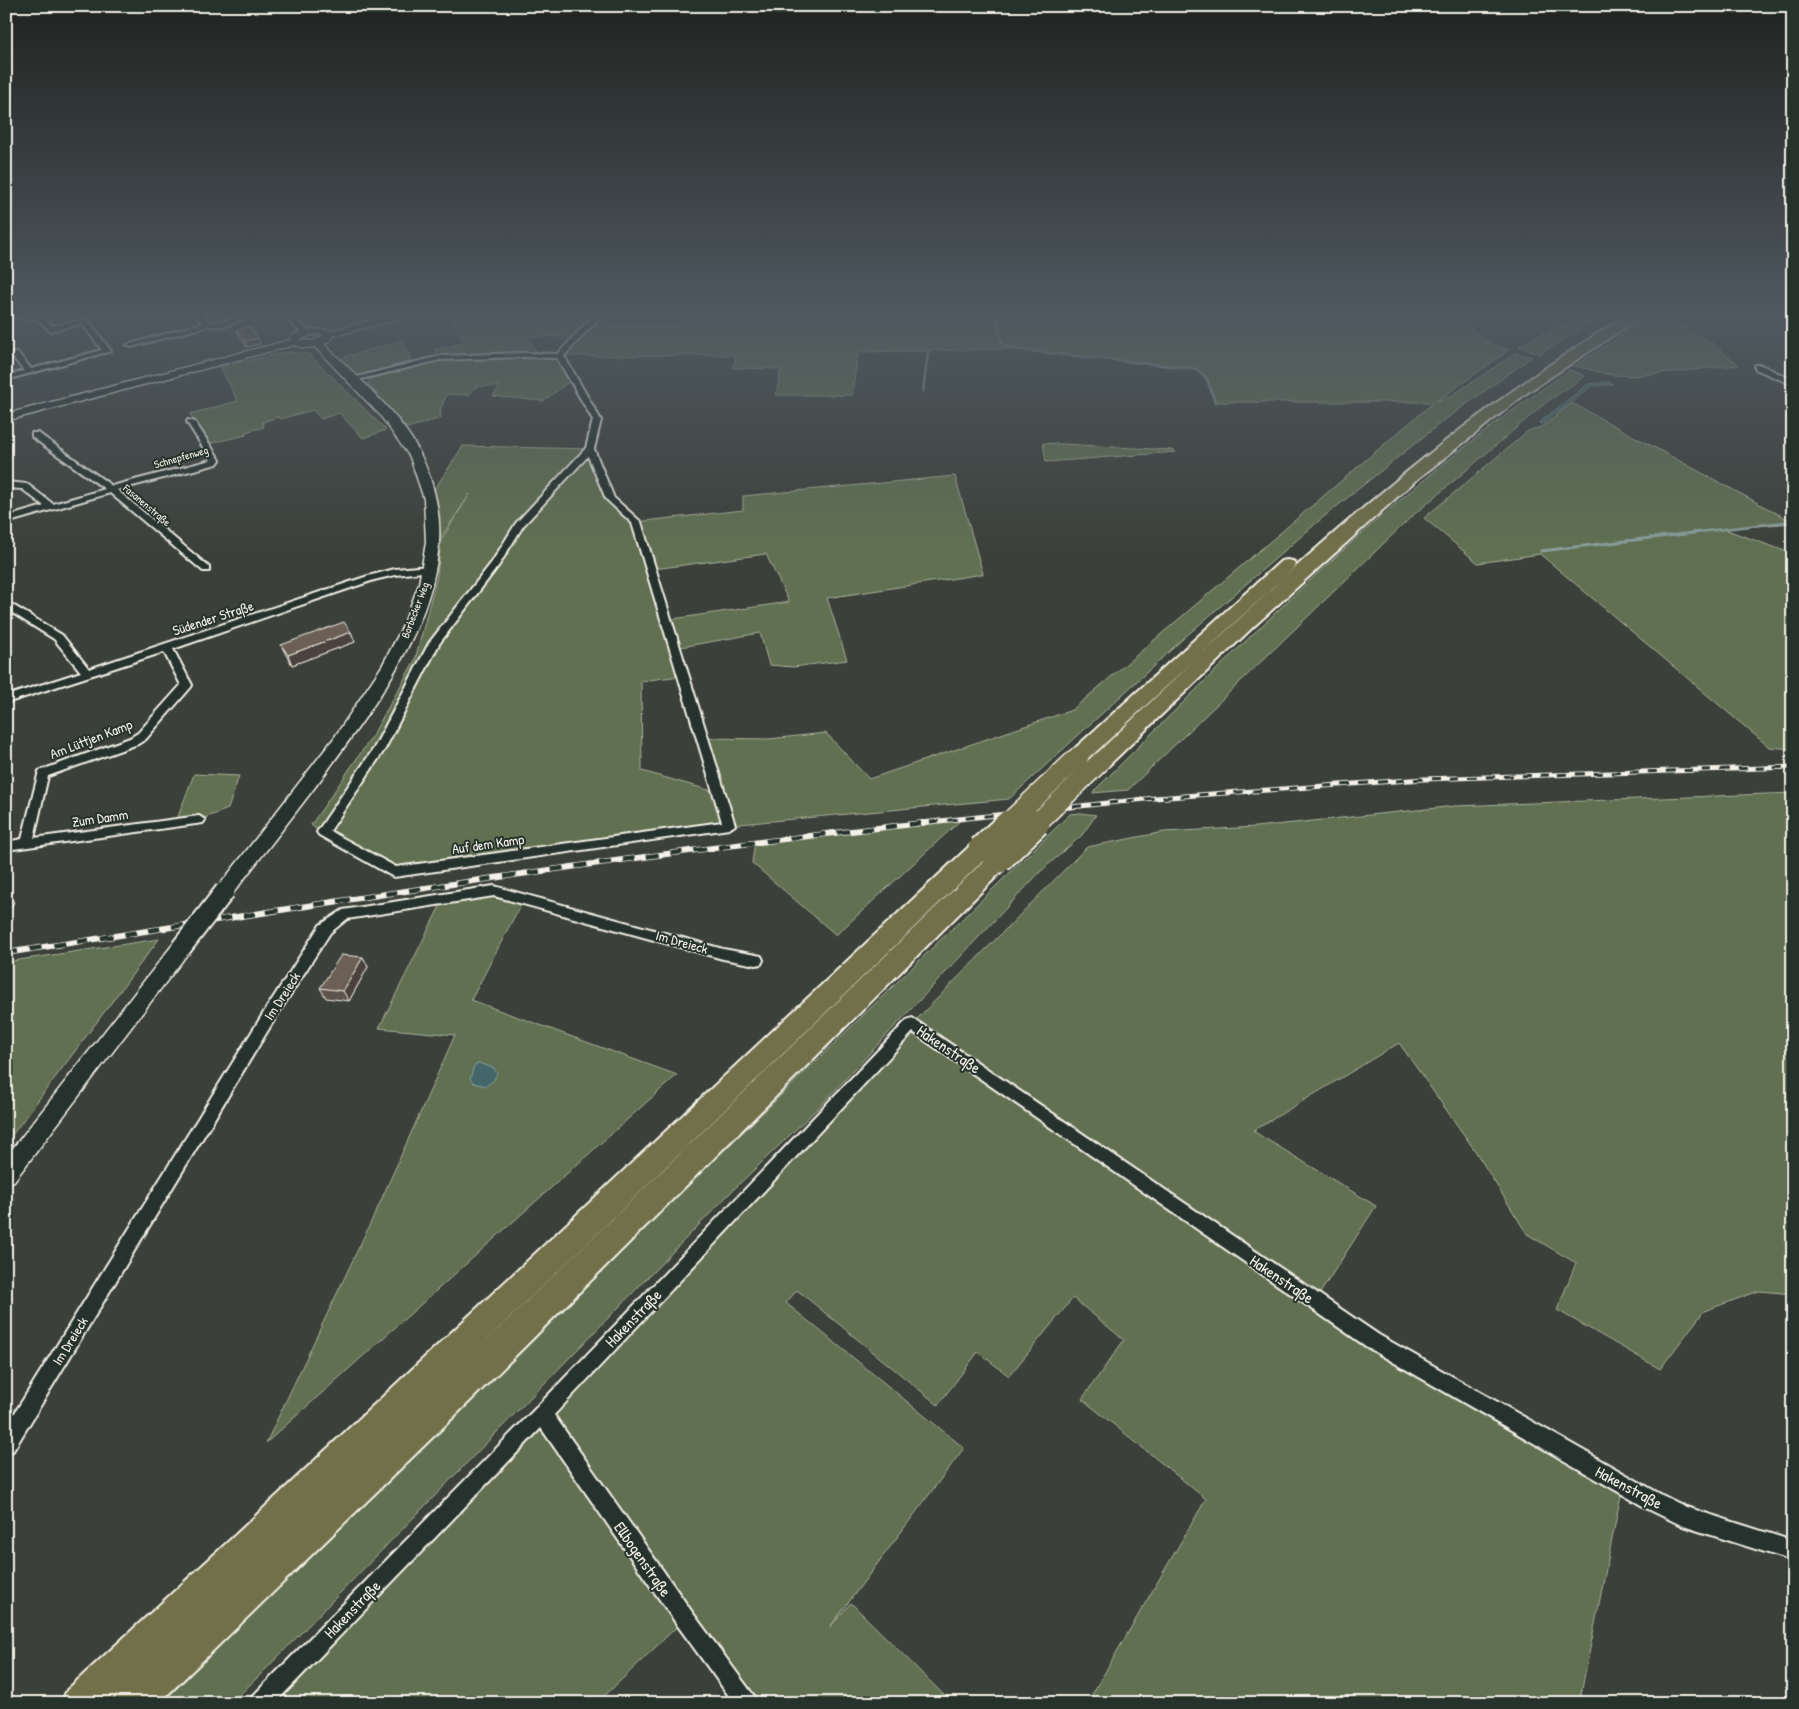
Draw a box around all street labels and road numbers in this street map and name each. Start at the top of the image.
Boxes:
street label: Schnepfenweg [152,443,210,471]
street label: Fasanenstraße [119,480,174,529]
street label: Borbecker Weg [398,580,432,640]
street label: Südender Straße [170,595,256,641]
street label: Am Lüttjen Kamp [47,714,135,764]
street label: Zum Damm [71,804,129,831]
street label: Auf dem Kamp [451,829,525,859]
street label: Im Dreieck [654,925,711,958]
street label: Im Dreieck [259,968,304,1023]
street label: Hakenstraße [913,1019,986,1079]
street label: Hakenstraße [1246,1249,1319,1309]
street label: Hakenstraße [600,1284,667,1352]
street label: Im Dreieck [47,1313,92,1368]
street label: Hakenstraße [1592,1460,1667,1514]
street label: Ellbogenstraße [609,1517,677,1601]
street label: Hakenstraße [319,1575,386,1643]

